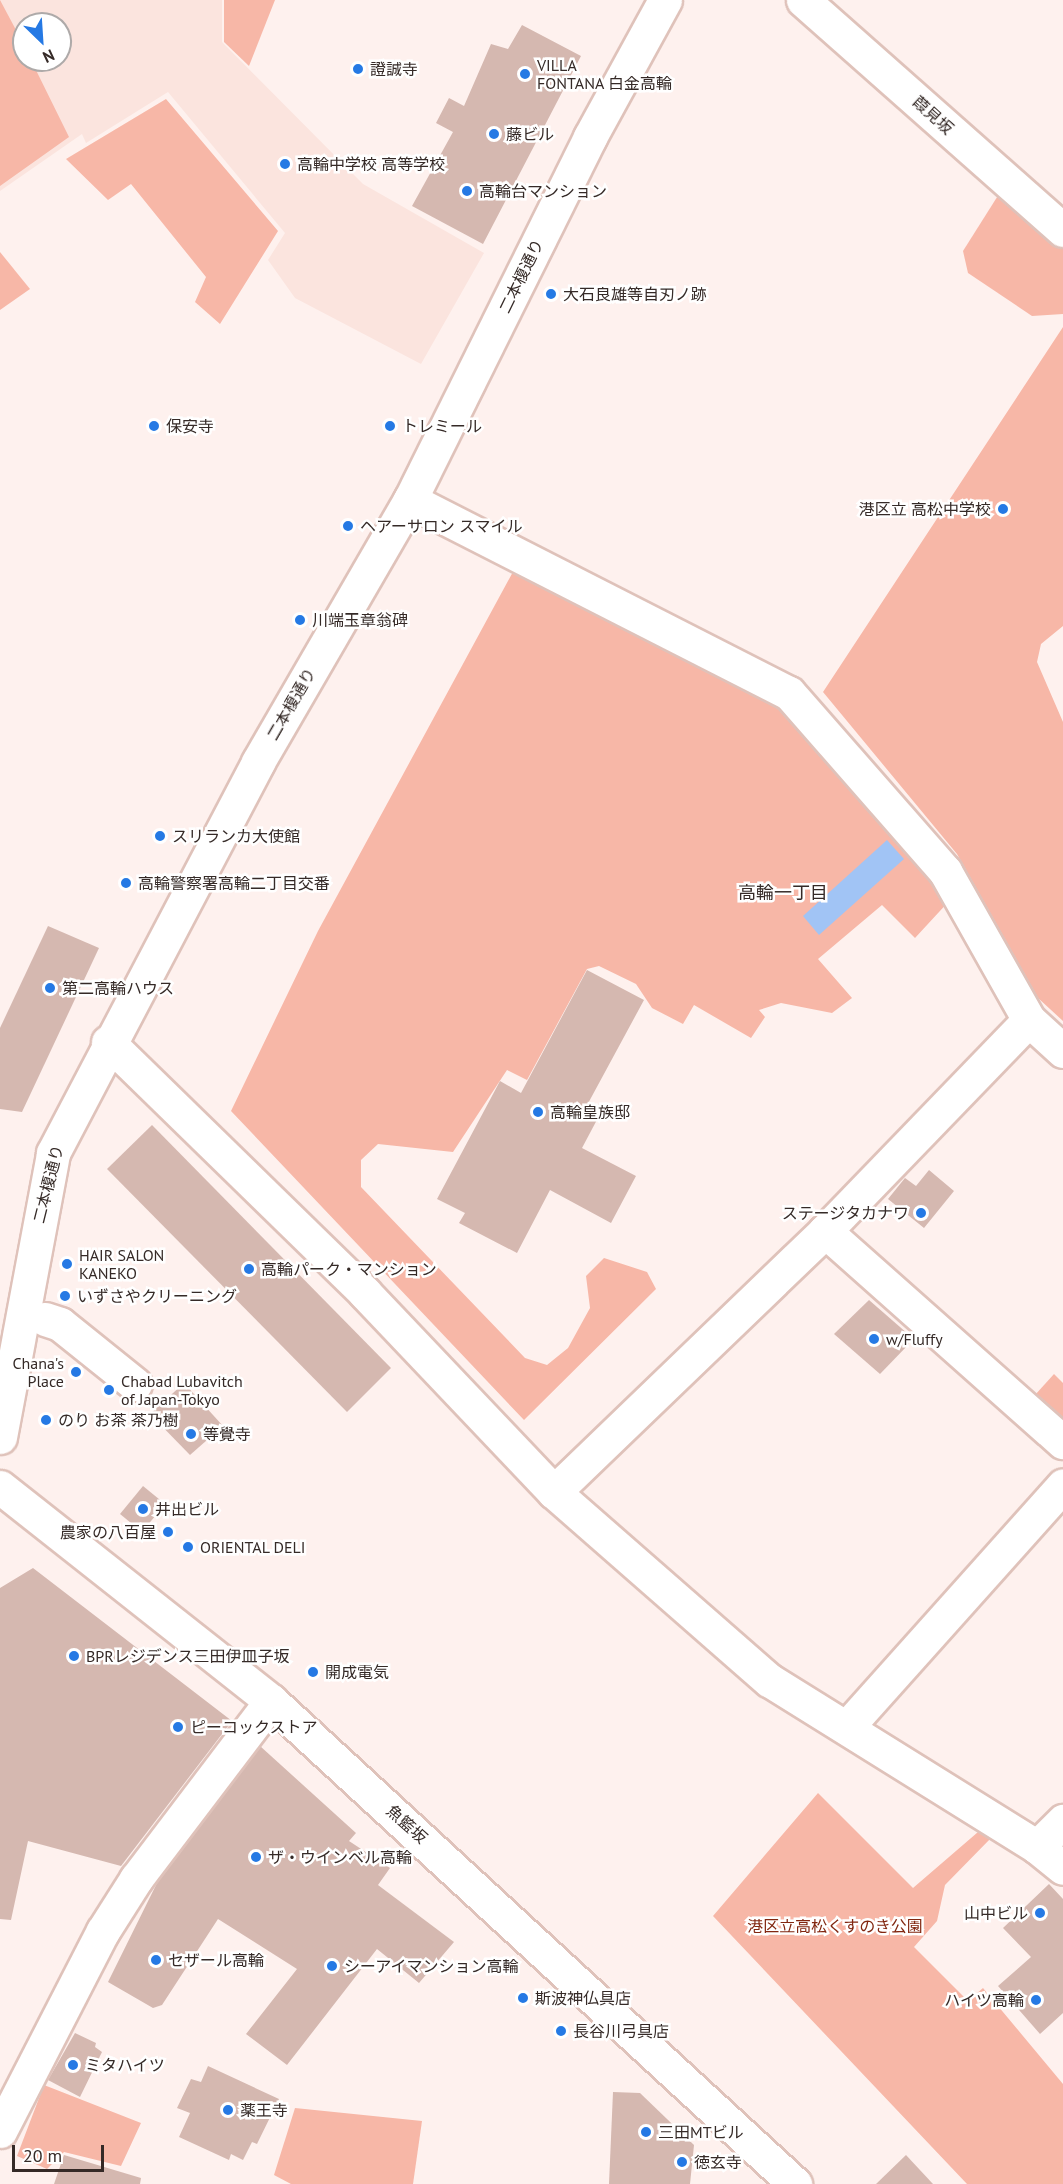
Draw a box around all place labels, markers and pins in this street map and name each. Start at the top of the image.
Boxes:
place label: VILLA FONTANA 白金高輪 [537,55,673,93]
place label: 證誠寺 [370,59,418,79]
marker: 證誠寺 [351,62,365,76]
marker: VILLA FONTANA 白金高輪 [518,67,532,81]
place label: 藤ビル [506,124,554,144]
marker: 藤ビル [487,127,501,141]
place label: 高輪中学校 高等学校 [297,154,445,174]
marker: 高輪中学校 高等学校 [278,157,292,171]
place label: 高輪台マンション [479,181,607,201]
marker: 高輪台マンション [460,184,474,198]
place label: 大石良雄等自刃ノ跡 [563,284,707,304]
marker: 大石良雄等自刃ノ跡 [544,287,558,301]
place label: 保安寺 [166,416,214,436]
place label: トレミール [402,416,482,436]
marker: 保安寺 [147,419,161,433]
marker: トレミール [383,419,397,433]
place label: 港区立 高松中学校 [859,499,991,519]
marker: 港区立 高松中学校 [996,502,1010,516]
place label: ヘアーサロン スマイル [360,516,523,536]
marker: ヘアーサロン スマイル [341,519,355,533]
place label: 川端玉章翁碑 [312,610,408,630]
marker: 川端玉章翁碑 [293,613,307,627]
place label: スリランカ大使館 [172,826,300,846]
marker: スリランカ大使館 [153,829,167,843]
place label: 高輪警察署高輪二丁目交番 [138,873,330,893]
marker: 高輪警察署高輪二丁目交番 [119,876,133,890]
place label: 第二高輪ハウス [62,978,174,998]
marker: 第二高輪ハウス [43,981,57,995]
place label: 高輪皇族邸 [550,1102,630,1122]
marker: 高輪皇族邸 [531,1105,545,1119]
place label: ステージタカナワ [781,1203,909,1223]
marker: ステージタカナワ [914,1206,928,1220]
place label: HAIR SALON KANEKO [79,1245,164,1283]
marker: HAIR SALON KANEKO [60,1257,74,1271]
place label: 高輪パーク・マンション [261,1259,437,1279]
marker: 高輪パーク・マンション [242,1262,256,1276]
place label: いずさやクリーニング [77,1286,237,1306]
marker: いずさやクリーニング [58,1289,72,1303]
place label: w/Fluffy [886,1329,943,1349]
marker: w/Fluffy [867,1332,881,1346]
place label: Chana's Place [12,1353,64,1391]
marker: Chana's Place [69,1365,83,1379]
place label: Chabad Lubavitch of Japan-Tokyo [121,1371,243,1409]
marker: Chabad Lubavitch of Japan-Tokyo [102,1383,116,1397]
place label: のり お茶 茶乃樹 [58,1410,179,1430]
marker: のり お茶 茶乃樹 [39,1413,53,1427]
place label: 等覺寺 [203,1424,251,1444]
marker: 等覺寺 [184,1427,198,1441]
place label: 井出ビル [155,1499,219,1519]
marker: 井出ビル [136,1502,150,1516]
place label: 農家の八百屋 [60,1522,156,1542]
marker: 農家の八百屋 [161,1525,175,1539]
place label: ORIENTAL DELI [200,1537,306,1557]
marker: ORIENTAL DELI [181,1540,195,1554]
place label: BPRレジデンス三田伊皿子坂 [86,1646,290,1666]
marker: BPRレジデンス三田伊皿子坂 [67,1649,81,1663]
place label: 開成電気 [325,1662,389,1682]
marker: 開成電気 [306,1665,320,1679]
place label: ピーコックストア [190,1717,318,1737]
marker: ピーコックストア [171,1720,185,1734]
place label: ザ・ウインベル高輪 [268,1847,412,1867]
marker: ザ・ウインベル高輪 [249,1850,263,1864]
place label: 山中ビル [964,1903,1028,1923]
marker: 山中ビル [1033,1906,1047,1920]
place label: セザール高輪 [168,1950,264,1970]
marker: セザール高輪 [149,1953,163,1967]
place label: シーアイマンション高輪 [344,1956,520,1976]
marker: シーアイマンション高輪 [325,1959,339,1973]
place label: 斯波神仏具店 [535,1988,631,2008]
place label: ハイツ高輪 [944,1990,1024,2010]
marker: 斯波神仏具店 [516,1991,530,2005]
marker: ハイツ高輪 [1029,1993,1043,2007]
place label: 長谷川弓具店 [573,2021,669,2041]
marker: 長谷川弓具店 [554,2024,568,2038]
place label: ミタハイツ [85,2055,165,2075]
marker: ミタハイツ [66,2058,80,2072]
place label: 薬王寺 [240,2100,288,2120]
marker: 薬王寺 [221,2103,235,2117]
place label: 三田MTビル [658,2122,744,2142]
marker: 三田MTビル [639,2125,653,2139]
place label: 徳玄寺 [694,2152,742,2172]
marker: 徳玄寺 [675,2155,689,2169]

